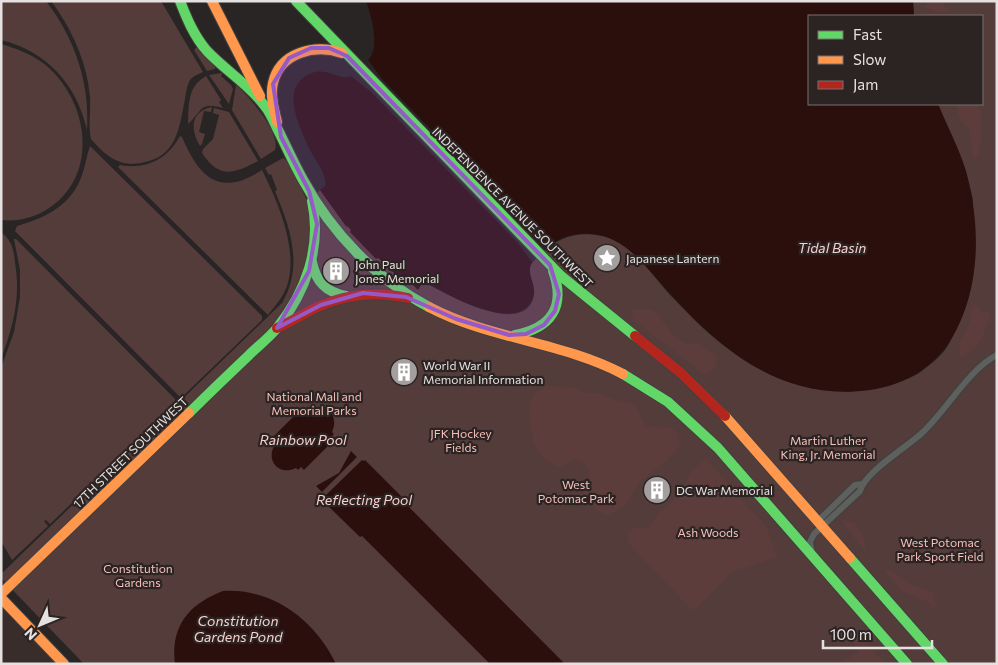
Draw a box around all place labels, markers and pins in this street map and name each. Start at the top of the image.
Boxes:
place icon: Japanese Lantern [592,243,622,273]
place label: Japanese Lantern [626,251,719,266]
building icon: John Paul Jones Memorial [321,256,351,286]
place label: John Paul Jones Memorial [355,257,439,286]
building icon: World War II Memorial Information [389,357,419,387]
place label: World War II Memorial Information [423,358,543,386]
building icon: DC War Memorial [642,475,672,505]
place label: DC War Memorial [676,483,773,497]

